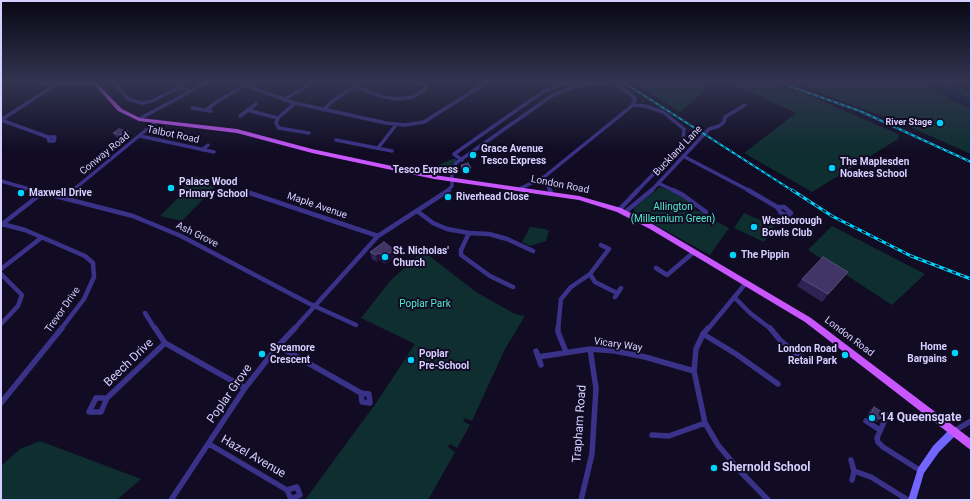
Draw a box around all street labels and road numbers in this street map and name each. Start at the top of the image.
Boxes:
street label: Buckland Lane [651,123,705,179]
street label: Talbot Road [146,124,200,146]
street label: Conway Road [78,130,132,178]
street label: London Road [530,173,590,197]
street label: Maple Avenue [285,190,349,222]
street label: Ash Grove [174,220,220,250]
street label: Trevor Drive [43,285,83,335]
street label: London Road [822,314,876,360]
street label: Beech Drive [101,336,157,390]
street label: Vicary Way [593,336,643,354]
street label: Poplar Grove [204,362,256,426]
street label: Trapham Road [570,385,590,463]
street label: Hazel Avenue [218,433,288,481]

